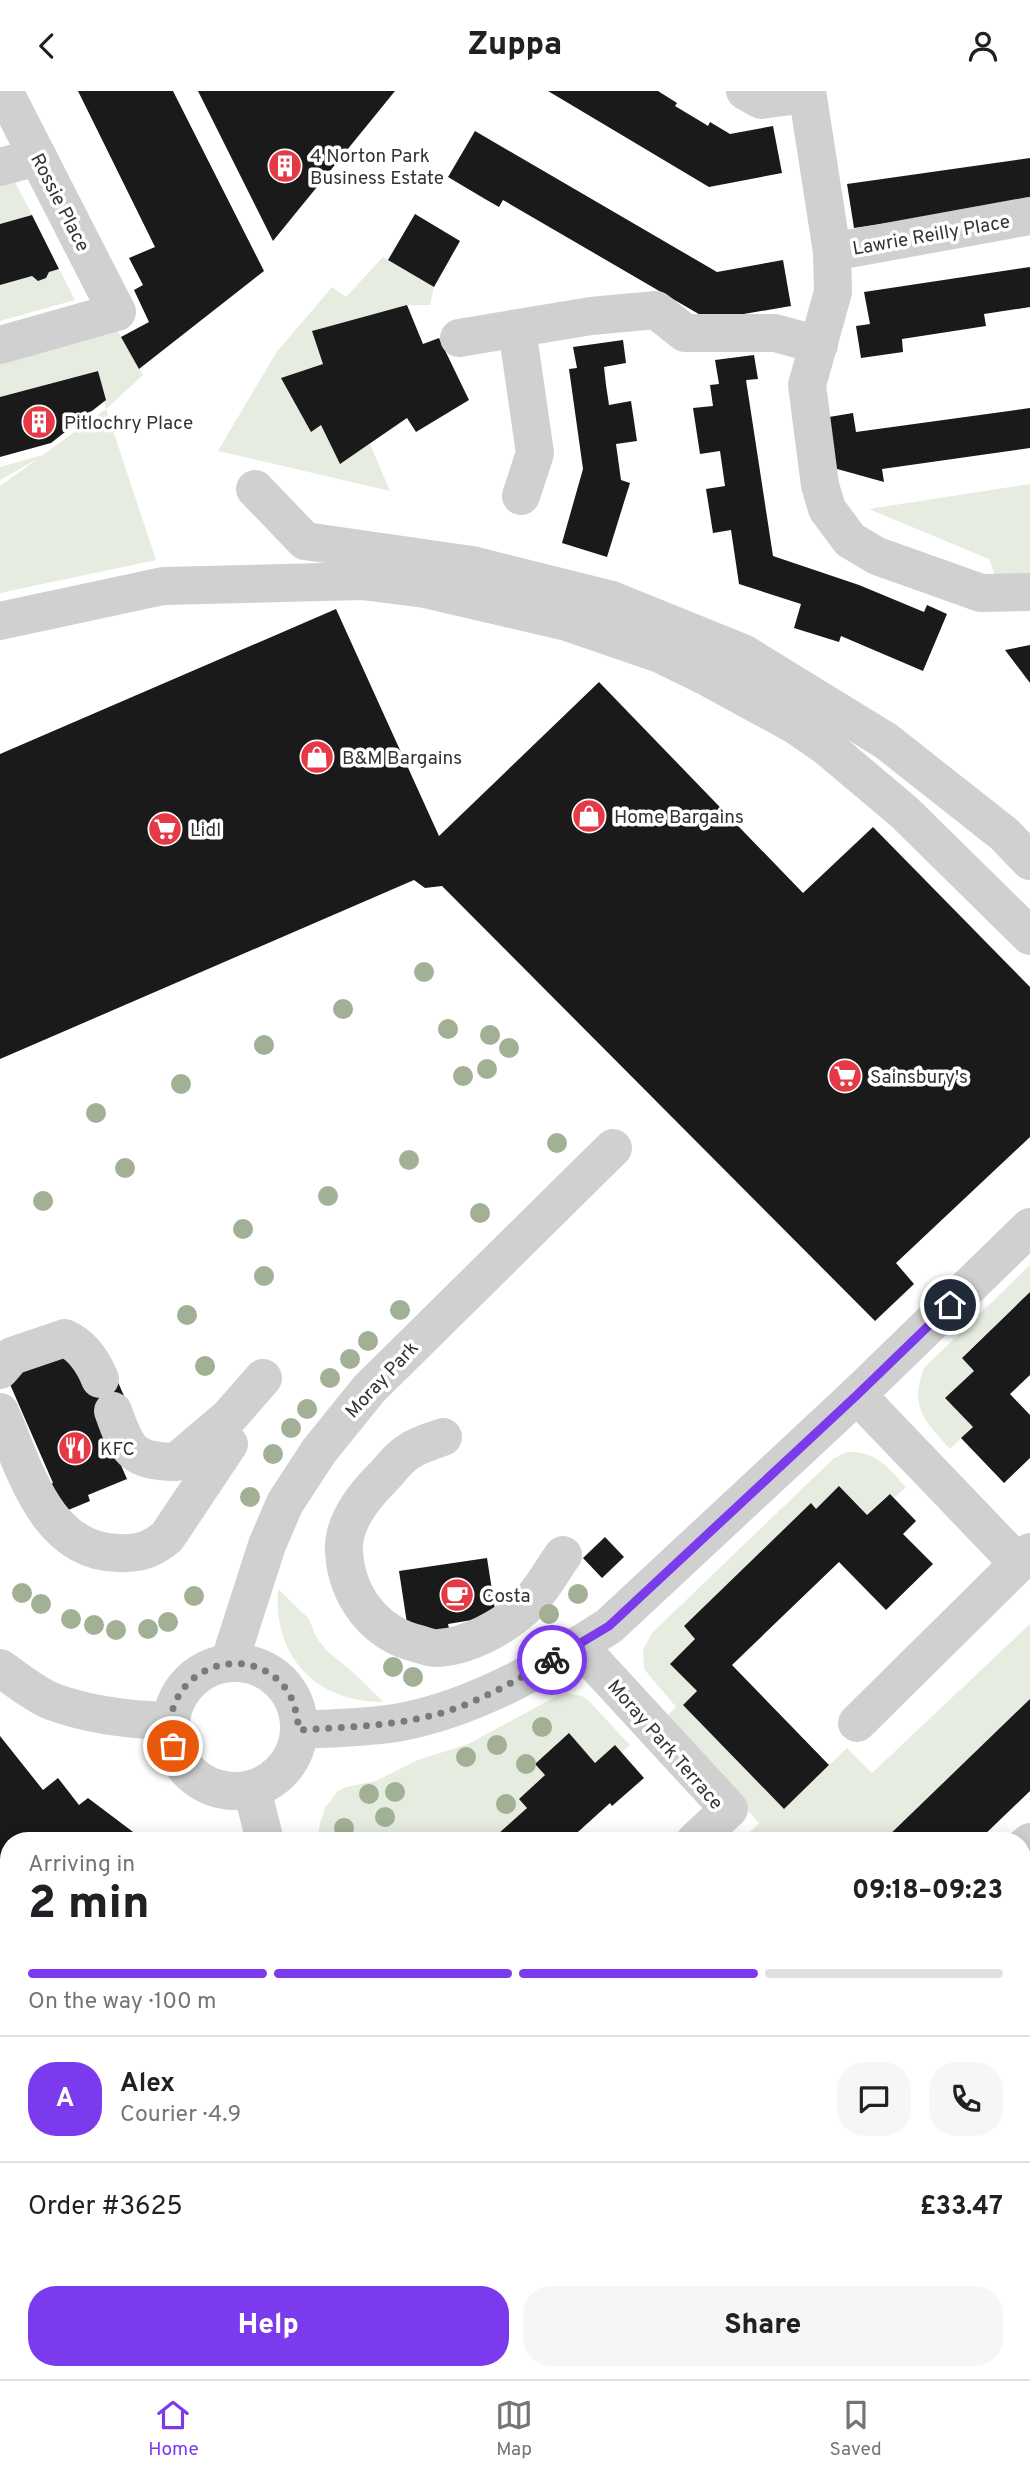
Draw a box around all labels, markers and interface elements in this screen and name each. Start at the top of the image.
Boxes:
text: Zuppa [468,26,562,66]
icon: back [28,27,66,65]
icon: person [964,27,1002,65]
place label: 4 Norton Park Business Estate [310,145,444,191]
building icon: 4 Norton Park Business Estate [266,147,304,185]
street label: Rossie Place [24,150,94,256]
street label: Lawrie Reilly Place [851,210,1012,262]
building icon: Pitlochry Place [20,403,58,441]
place label: Pitlochry Place [64,412,193,436]
shop icon: B&M Bargains [298,738,336,776]
place label: B&M Bargains [342,747,462,771]
shop icon: Home Bargains [570,797,608,835]
place label: Home Bargains [614,806,744,830]
supermarket icon: Lidl [146,810,184,848]
place label: Lidl [190,819,221,843]
supermarket icon: Sainsbury's [826,1057,864,1095]
place label: Sainsbury's [870,1066,968,1090]
pin [920,1275,980,1335]
icon: home [931,1286,969,1324]
street label: Moray Park [341,1337,424,1424]
restaurant icon: KFC [56,1429,94,1467]
place label: KFC [100,1438,135,1462]
cafe icon: Costa [438,1576,476,1614]
place label: Costa [482,1585,531,1609]
courier [517,1625,587,1695]
icon: bike [533,1641,571,1679]
street label: Moray Park Terrace [601,1675,727,1815]
pin [143,1716,203,1776]
icon: bag [154,1727,192,1765]
text: Arriving in [28,1851,135,1880]
text: 09:18–09:23 [852,1875,1003,1908]
text: 2 min [28,1876,150,1935]
text: On the way · 100 m [28,1988,217,2017]
button: chat [837,2062,911,2136]
button: phone [929,2062,1003,2136]
text: Alex [120,2068,175,2101]
text: A [56,2083,74,2116]
text: Courier · 4.9 [120,2101,241,2130]
text: Order #3625 [28,2191,183,2224]
text: £33.47 [920,2191,1003,2224]
button: Help [28,2286,509,2366]
button: Share [523,2286,1003,2366]
tab: Home [148,2396,199,2462]
tab: Map [495,2396,533,2462]
tab: Saved [830,2396,882,2462]

